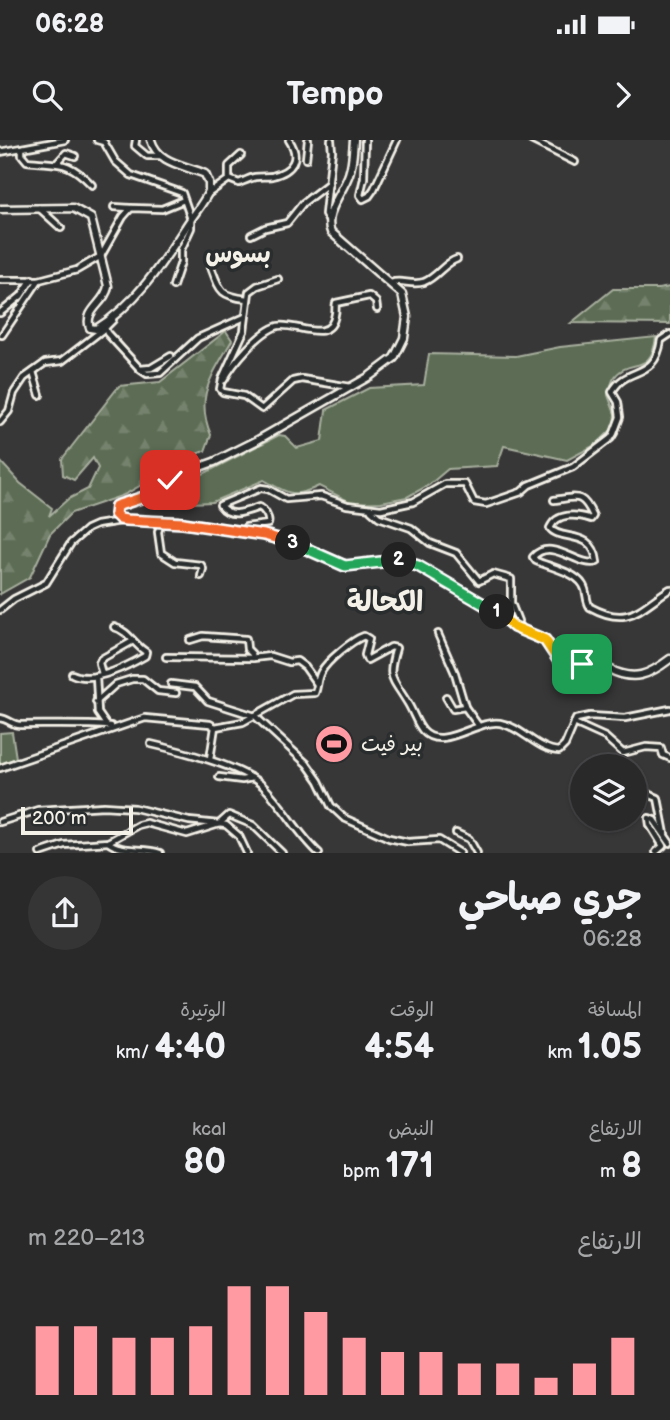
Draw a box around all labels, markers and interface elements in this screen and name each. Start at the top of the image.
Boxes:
text: 06:28 [35,9,104,40]
text: Tempo [287,75,384,114]
icon: search [28,76,66,114]
icon: forward [604,76,642,114]
district label: بسوس [205,240,271,269]
pin [140,450,200,510]
icon: check [151,461,189,499]
pin: 3 [276,526,310,560]
text: 3 [287,531,298,554]
pin: 2 [382,542,416,578]
text: 2 [393,548,404,571]
district label: الكحالة [347,586,423,619]
pin: 1 [480,594,514,630]
text: 1 [493,600,501,623]
pin [552,634,612,694]
icon: arrive [563,645,601,683]
sports icon: بير فيت [313,723,355,765]
place label: بير فيت [361,732,423,757]
map controls [570,754,647,831]
button: layers [570,754,647,831]
scale bar [21,804,133,836]
text: 200 m [32,807,86,830]
button: share [28,876,102,950]
text: جري صباحي [458,876,642,921]
text: 06:28 [583,925,642,953]
text: الوتيرة [180,999,226,1022]
text: الوقت [390,999,434,1022]
text: المسافة [588,999,642,1022]
text: 4:40 [155,1026,226,1069]
text: 4:54 [364,1026,434,1069]
text: 1.05 [578,1026,642,1069]
text: /km [116,1041,155,1064]
text: km [547,1041,578,1064]
text: kcal [192,1118,226,1141]
text: النبض [389,1118,434,1141]
text: الارتفاع [589,1118,642,1141]
text: 80 [183,1141,226,1184]
text: 171 [385,1145,434,1188]
text: 8 [621,1145,642,1188]
text: bpm [343,1160,385,1183]
text: m [600,1160,621,1183]
text: 213–220 m [28,1224,145,1252]
text: الارتفاع [578,1228,642,1256]

